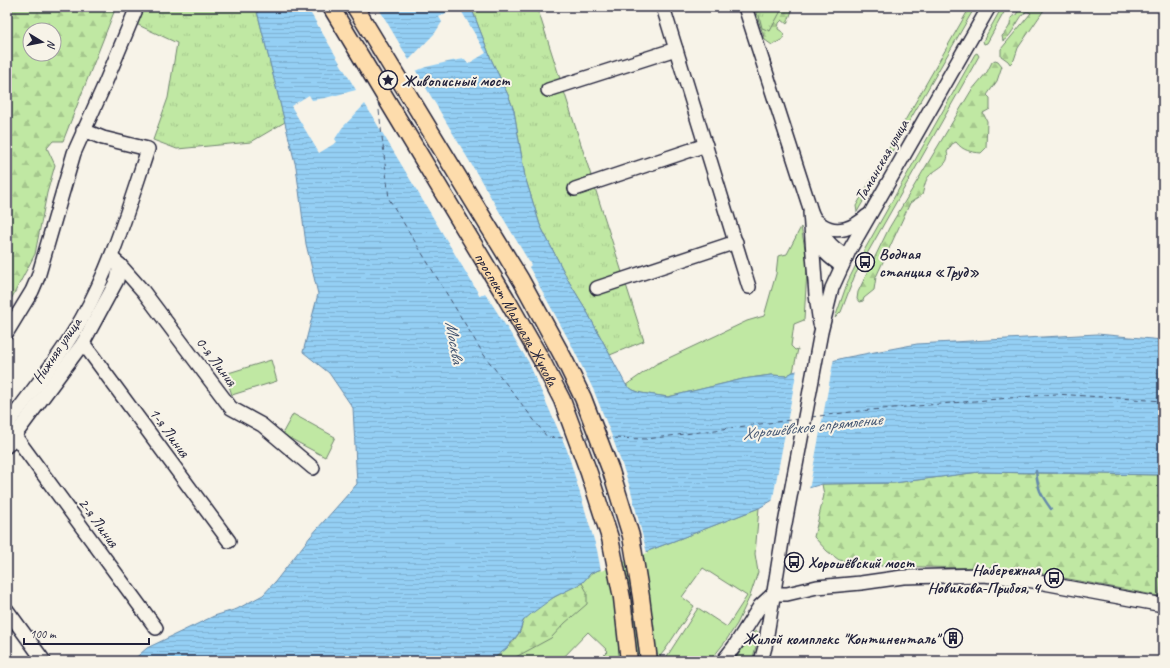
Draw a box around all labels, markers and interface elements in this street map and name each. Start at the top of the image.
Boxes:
north arrow [22,22,62,62]
text: N [44,39,59,50]
place icon: Живописный мост [377,69,399,91]
place label: Живописный мост [402,71,510,91]
street label: Таманская улица [850,115,914,205]
place label: Водная станция «Труд» [879,244,980,282]
street label: проспект Маршала Жукова [470,249,563,391]
bus stop icon: Водная станция «Труд» [854,251,876,273]
street label: Нижняя улица [28,313,87,387]
water label: Москва [440,319,469,367]
street label: 0-я Линия [191,333,242,391]
street label: 1-я Линия [144,404,195,462]
water label: Хорошёвское спрямление [742,408,885,444]
street label: 2-я Линия [73,494,124,552]
bus stop icon: Хорошёвский мост [783,551,805,573]
place label: Хорошёвский мост [808,553,915,573]
place label: Набережная Новикова-Прибоя, 4 [928,560,1042,598]
bus stop icon: Набережная Новикова-Прибоя, 4 [1043,567,1065,589]
scale bar [24,620,149,646]
text: 100 m [30,626,57,642]
building icon: Жилой комплекс "Континенталь" [942,627,964,649]
place label: Жилой комплекс "Континенталь" [743,629,943,649]

